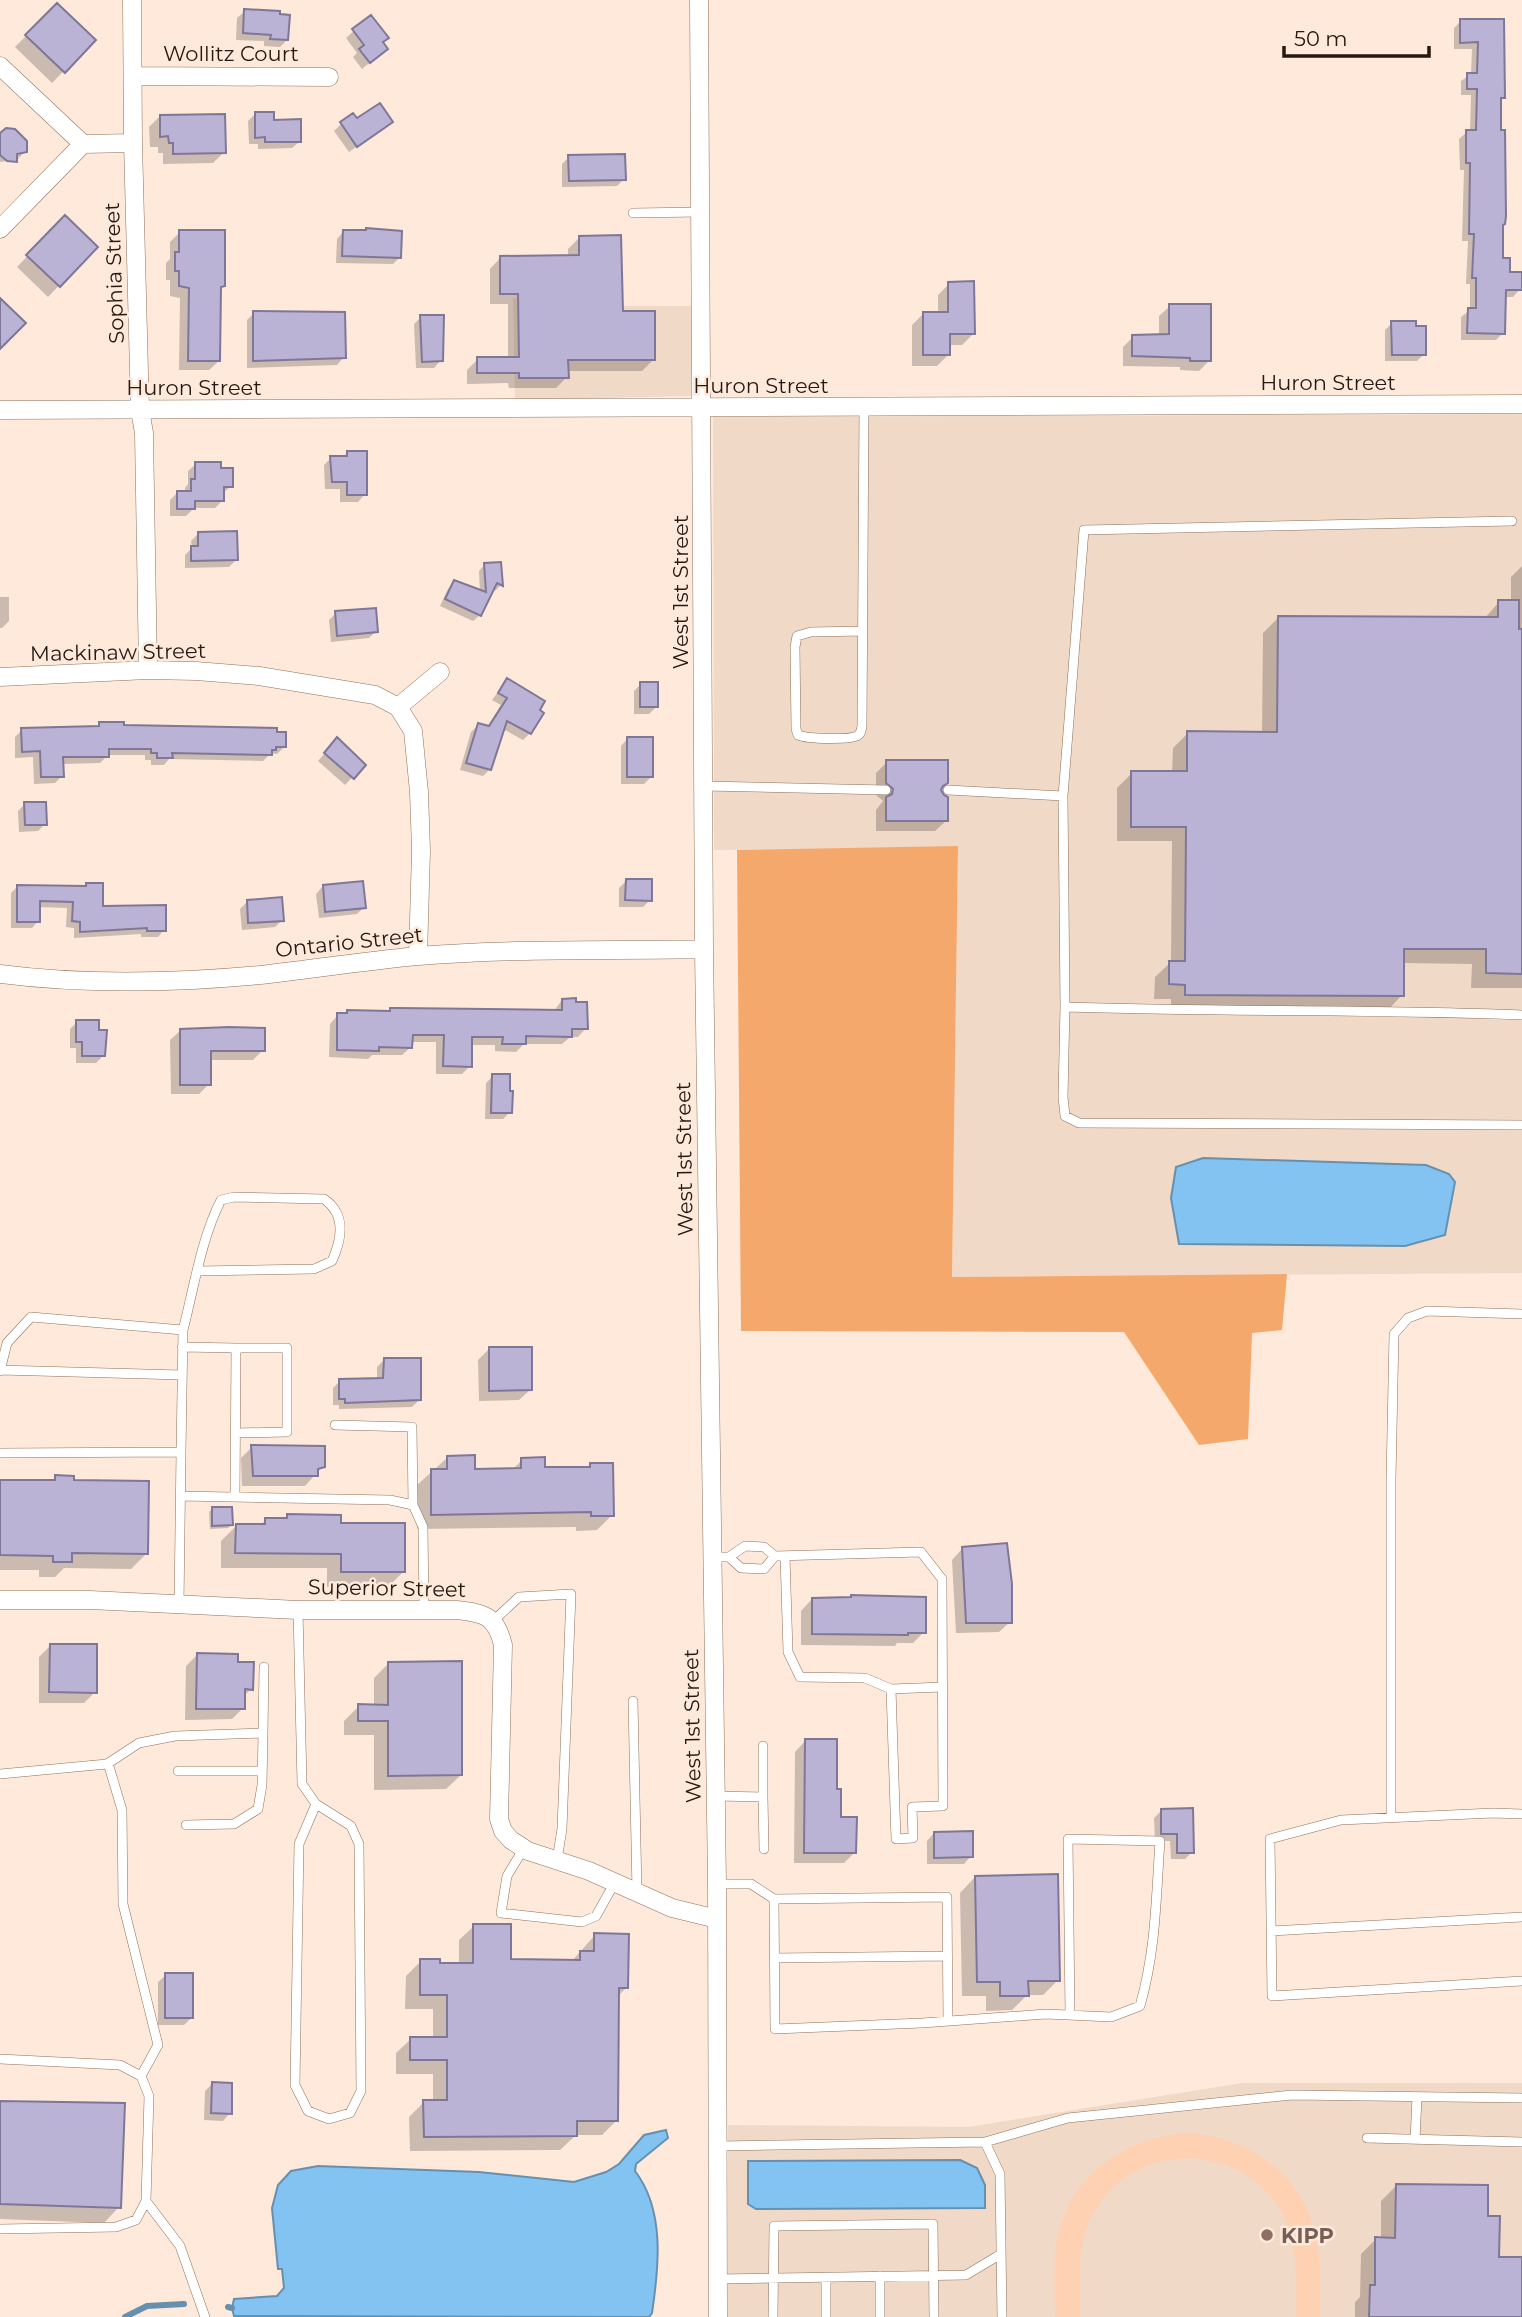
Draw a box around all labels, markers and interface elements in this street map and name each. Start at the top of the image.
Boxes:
scale bar [1284,14,1429,58]
text: 50 m [1294,26,1348,51]
street label: Wollitz Court [163,41,299,66]
street label: Sophia Street [99,202,129,344]
street label: Huron Street [1260,370,1396,395]
street label: Huron Street [693,373,829,398]
street label: Huron Street [126,375,262,400]
street label: West 1st Street [668,515,693,669]
street label: Mackinaw Street [30,638,206,666]
street label: Ontario Street [274,922,424,962]
street label: West 1st Street [670,1082,698,1236]
street label: Superior Street [308,1574,466,1602]
street label: West 1st Street [678,1649,706,1803]
place label: KIPP [1281,2223,1334,2248]
marker: KIPP [1259,2227,1275,2243]

